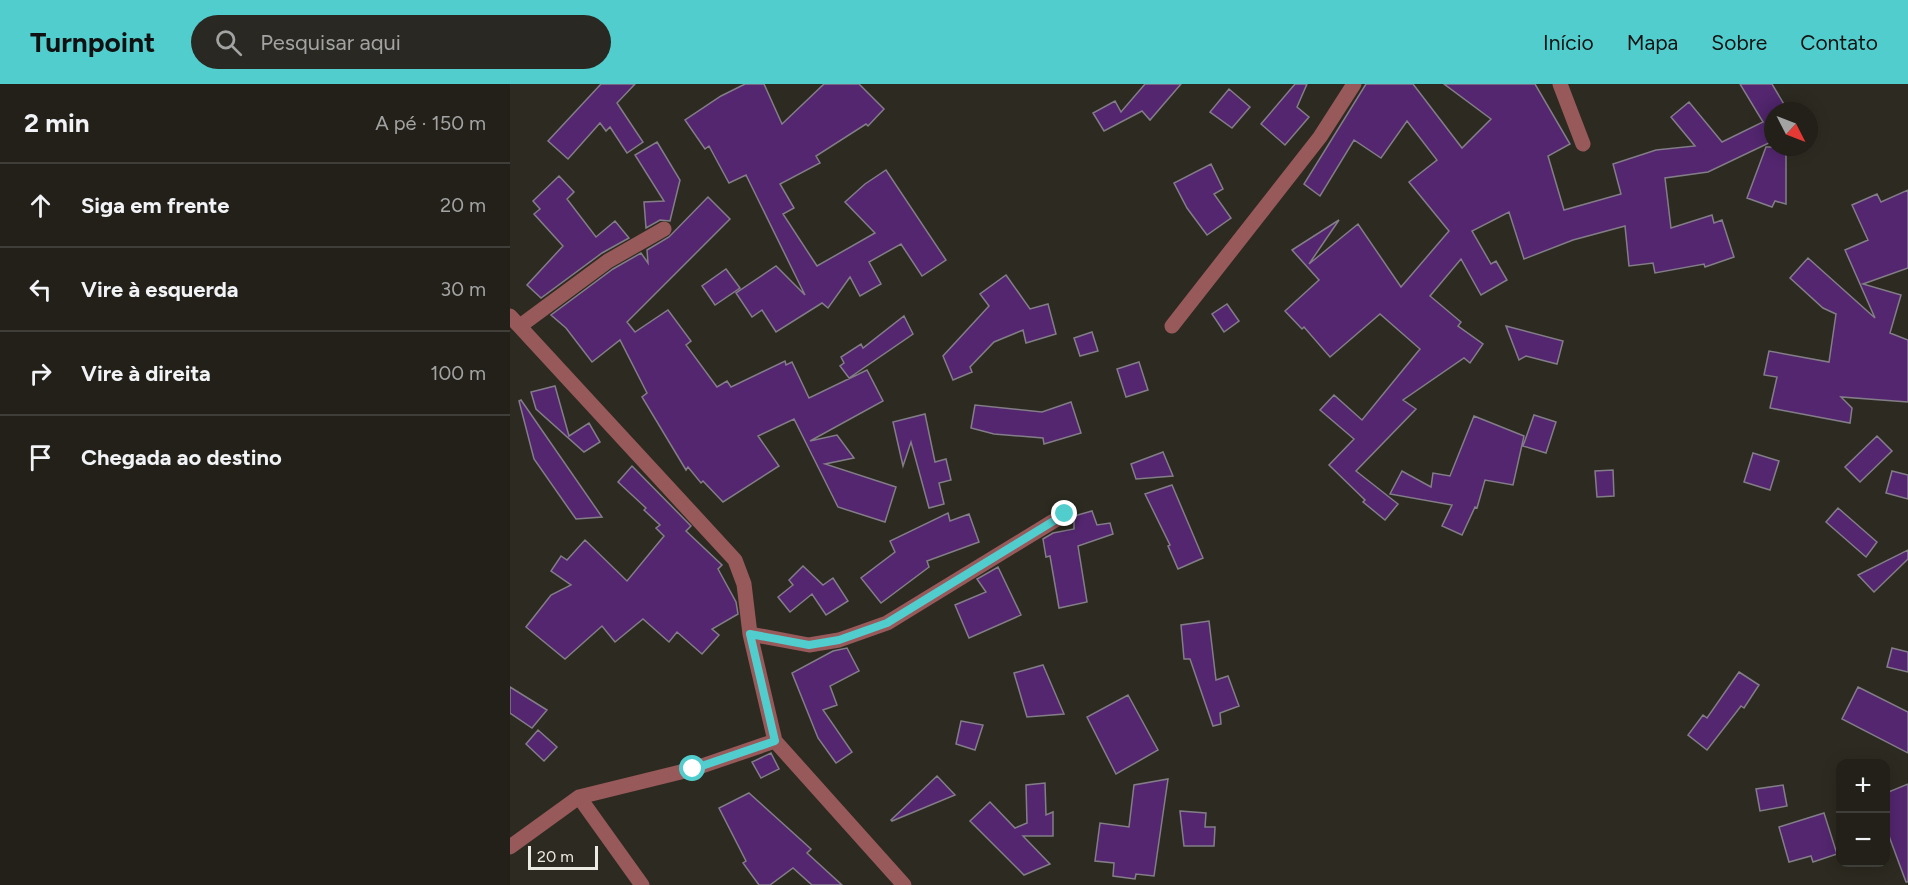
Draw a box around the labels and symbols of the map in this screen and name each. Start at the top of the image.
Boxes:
north arrow [1764,102,1818,156]
route end [1051,500,1077,526]
route start [679,755,705,781]
scale bar [528,843,598,870]

